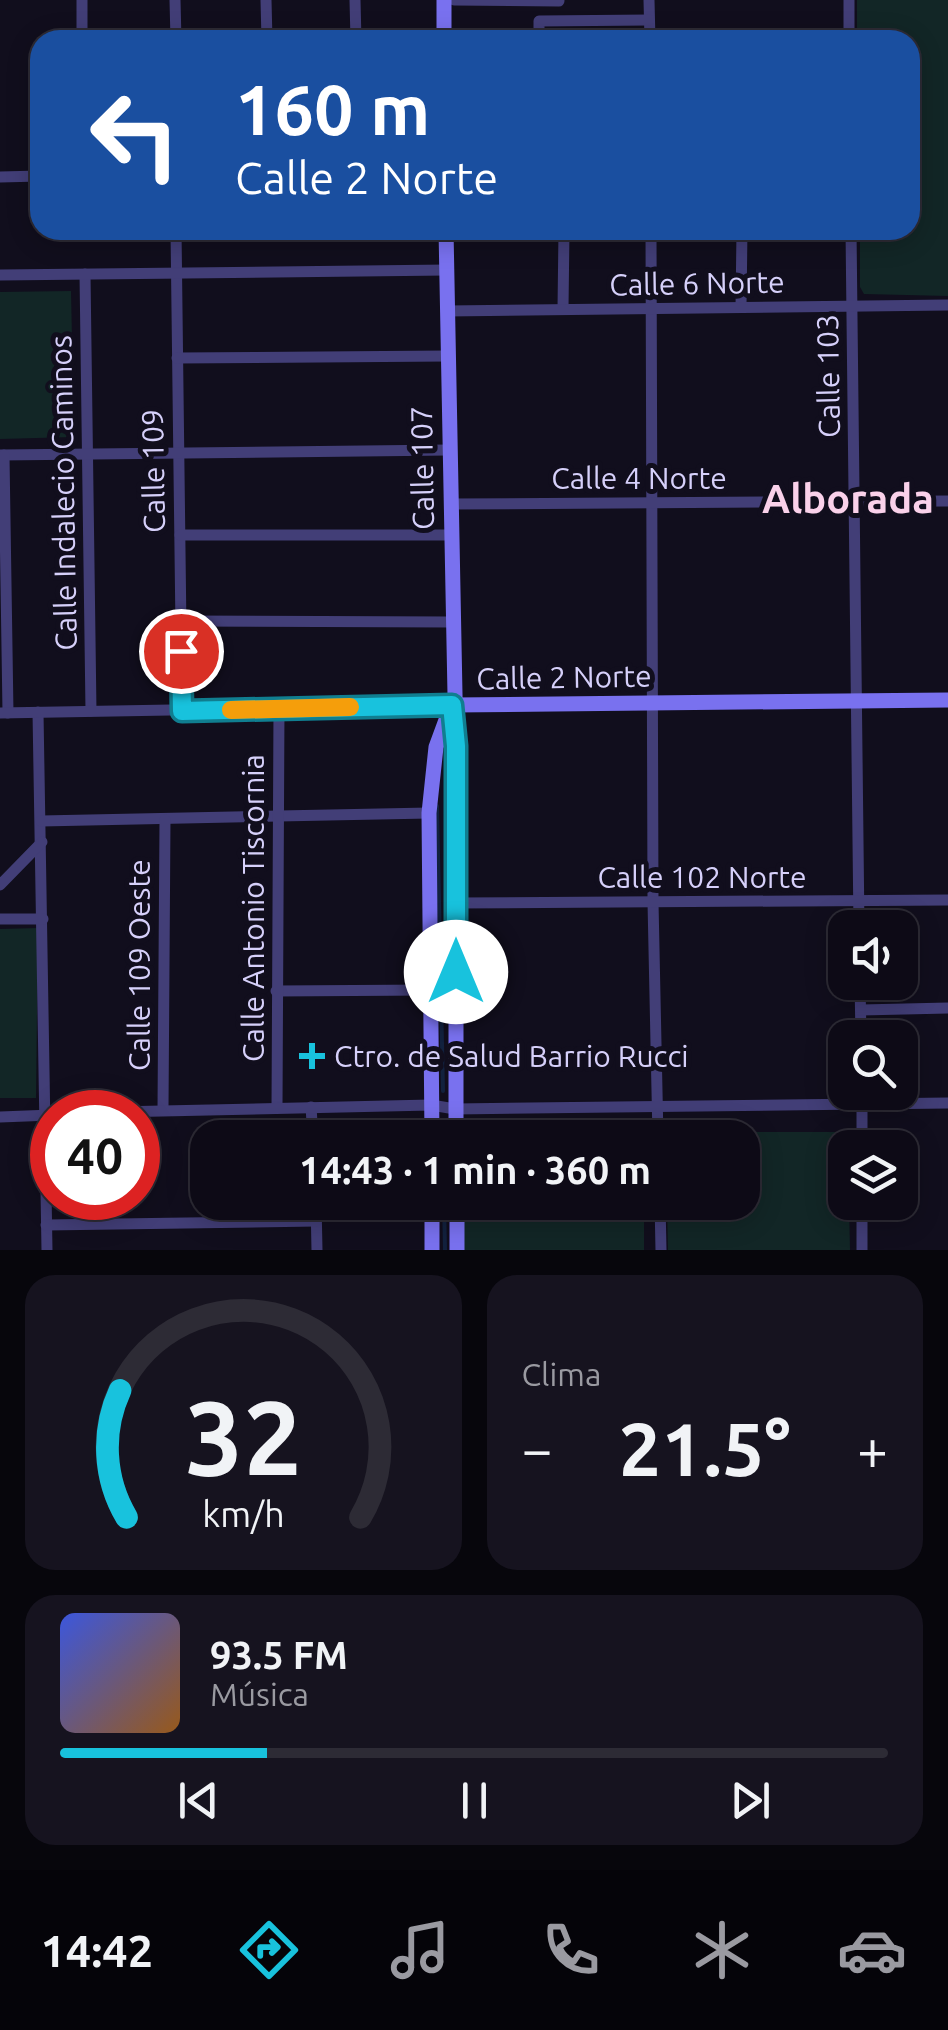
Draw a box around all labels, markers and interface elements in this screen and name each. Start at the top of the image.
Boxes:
icon: left [70,70,200,200]
text: 160 m [235,70,430,148]
text: Calle 2 Norte [235,152,498,203]
street label: Calle 6 Norte [609,264,785,302]
street label: Calle 103 [810,314,846,438]
street label: Calle Indalecio Caminos [43,335,83,651]
street label: Calle 107 [404,406,440,530]
street label: Calle 109 [135,409,171,533]
street label: Calle 4 Norte [551,461,727,495]
district label: Alborada [762,476,934,521]
pin [139,609,224,694]
icon: arrive [154,624,209,679]
street label: Calle 2 Norte [476,658,652,696]
street label: Calle Antonio Tiscornia [236,754,270,1062]
street label: Calle 109 Oeste [122,859,156,1071]
street label: Calle 102 Norte [597,860,807,894]
map controls [828,910,918,1220]
button: sound [828,910,918,1000]
position arrow [404,920,508,1024]
button: search [828,1020,918,1110]
place label: Ctro. de Salud Barrio Rucci [334,1039,689,1073]
marker: Ctro. de Salud Barrio Rucci [299,1043,325,1069]
speed limit sign: 40 [30,1090,160,1220]
button: layers [828,1130,918,1220]
text: 14:43 · 1 min · 360 m [299,1149,651,1191]
text: Clima [522,1356,601,1392]
text: 32 [185,1378,302,1495]
text: 21.5° [619,1406,791,1490]
text: − [522,1418,553,1479]
text: + [857,1418,888,1479]
text: km/h [202,1494,285,1534]
text: 93.5 FM [210,1634,348,1676]
text: Música [210,1676,309,1712]
icon: previous [171,1773,226,1828]
icon: pause [447,1773,502,1828]
icon: next [723,1773,778,1828]
icon: directions [234,1915,304,1985]
icon: music [385,1915,455,1985]
icon: phone [536,1915,606,1985]
icon: climate [687,1915,757,1985]
icon: car [837,1915,907,1985]
text: 14:42 [40,1925,153,1976]

